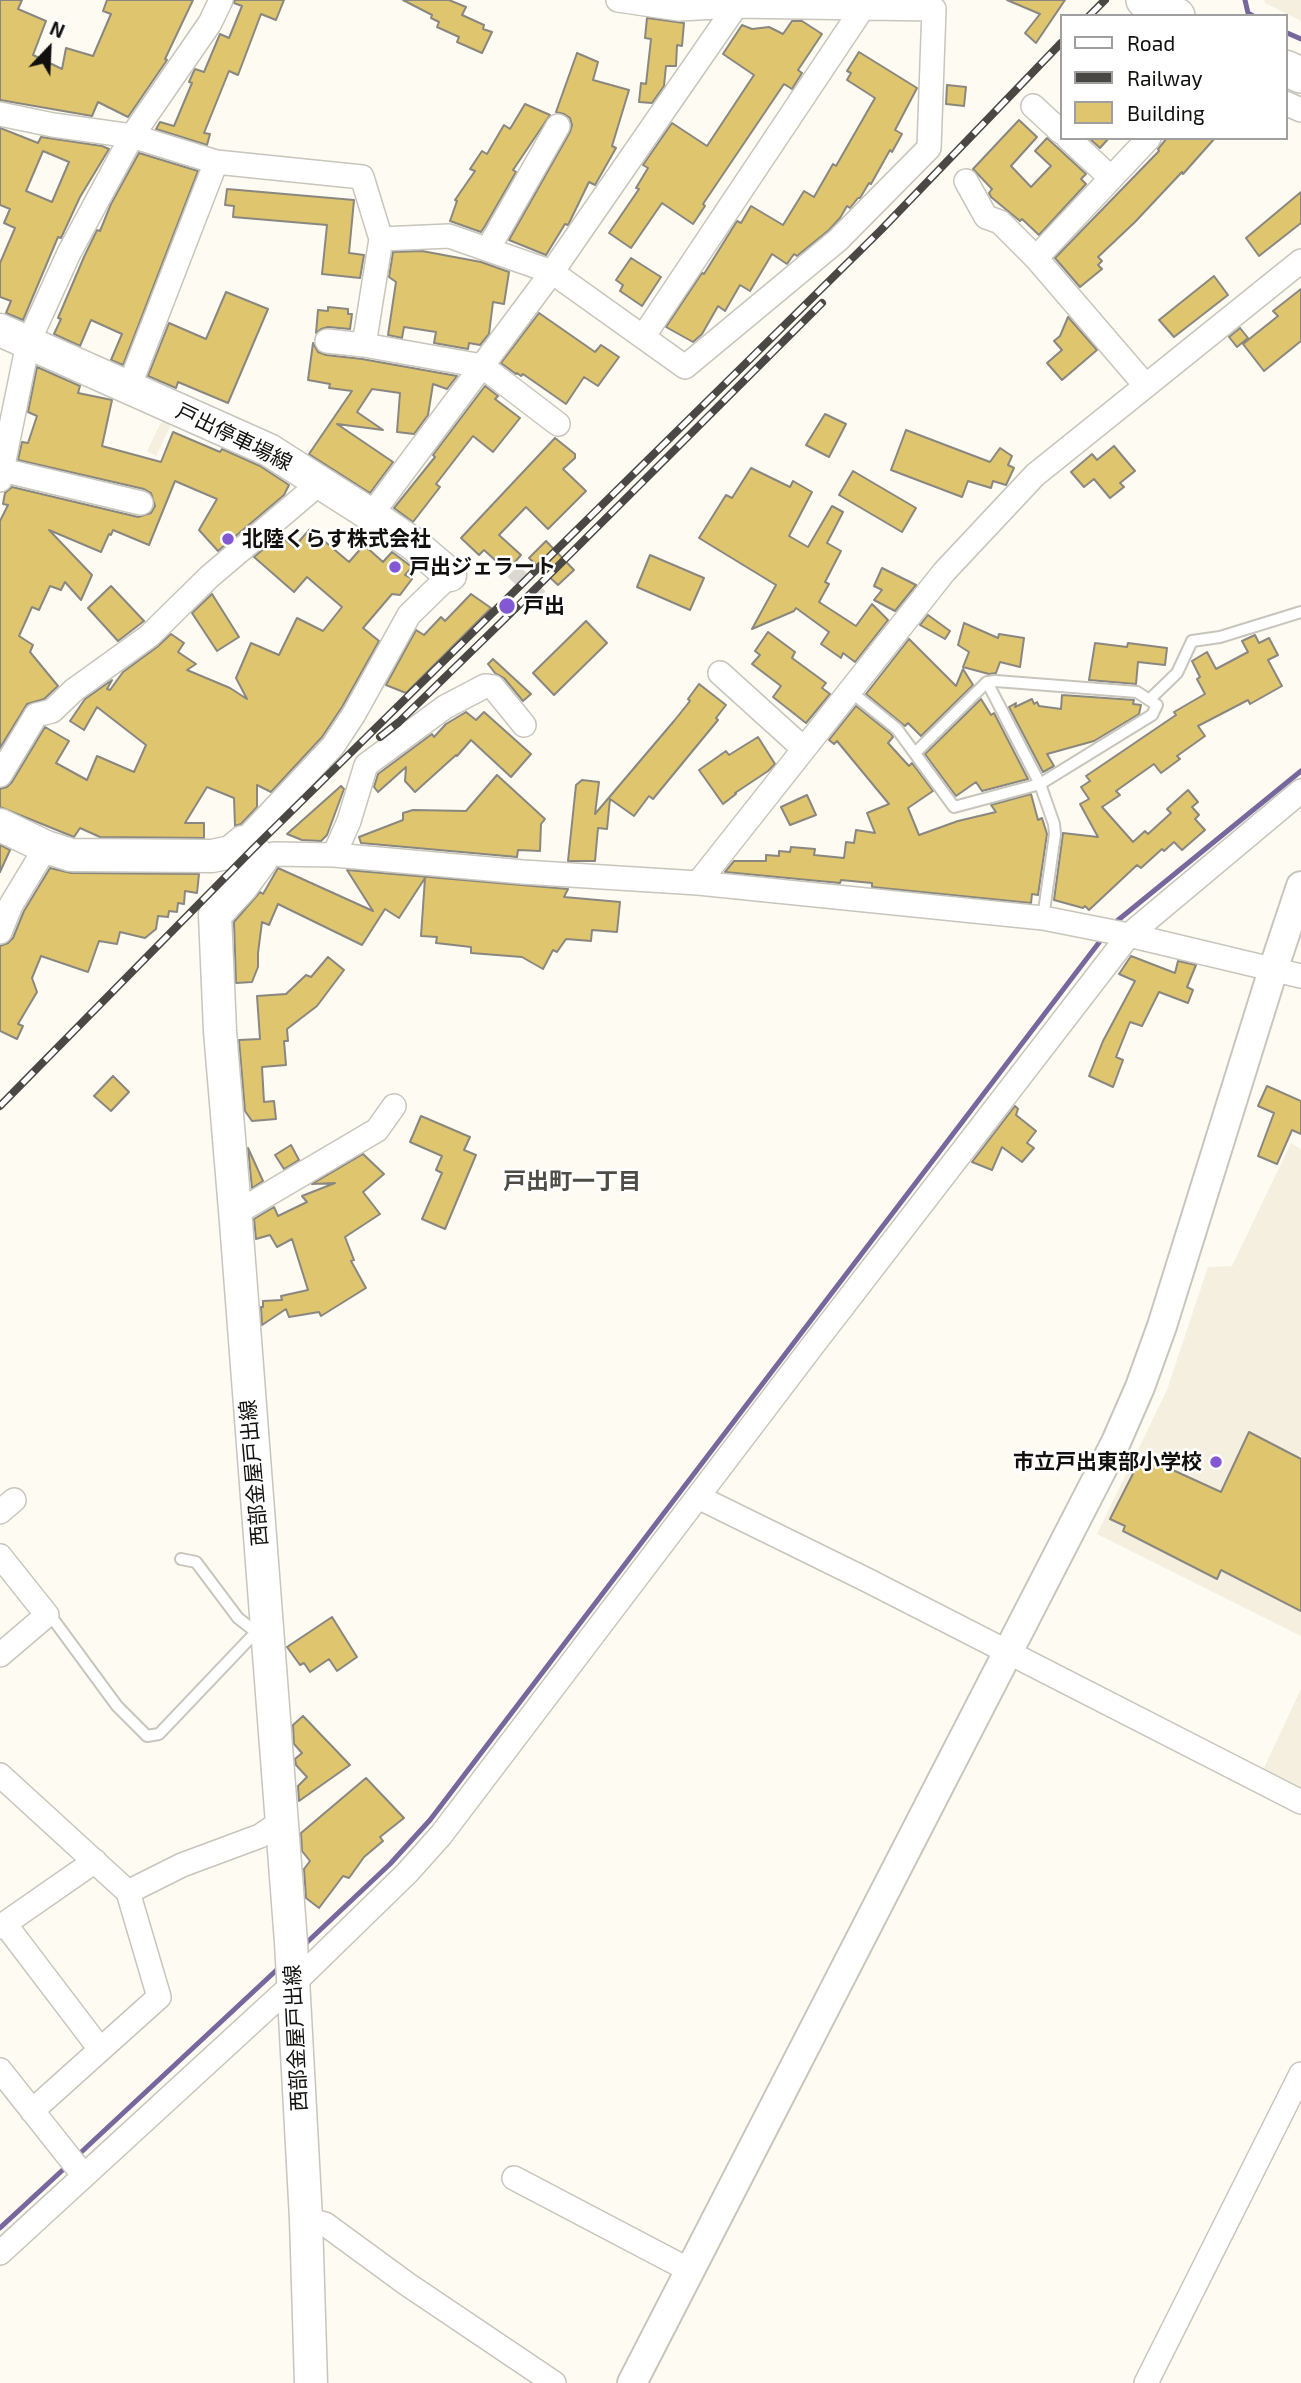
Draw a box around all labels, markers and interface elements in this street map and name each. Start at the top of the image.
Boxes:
north arrow [14,14,84,84]
legend [1060,14,1287,140]
text: N [47,16,68,42]
text: Road [1127,30,1175,55]
text: Railway [1127,65,1203,90]
text: Building [1127,100,1205,125]
street label: 戸出停車場線 [172,398,296,476]
place label: 北陸くらす株式会社 [242,526,431,552]
marker: 北陸くらす株式会社 [220,531,236,547]
place label: 戸出ジェラート [409,554,556,580]
marker: 戸出ジェラート [387,559,403,575]
place label: 戸出 [523,593,565,619]
marker: 戸出 [497,596,517,616]
district label: 戸出町一丁目 [503,1167,641,1195]
street label: 西部金屋戸出線 [235,1399,273,1547]
place label: 市立戸出東部小学校 [1013,1449,1202,1475]
marker: 市立戸出東部小学校 [1208,1454,1224,1470]
street label: 西部金屋戸出線 [280,1964,312,2112]

